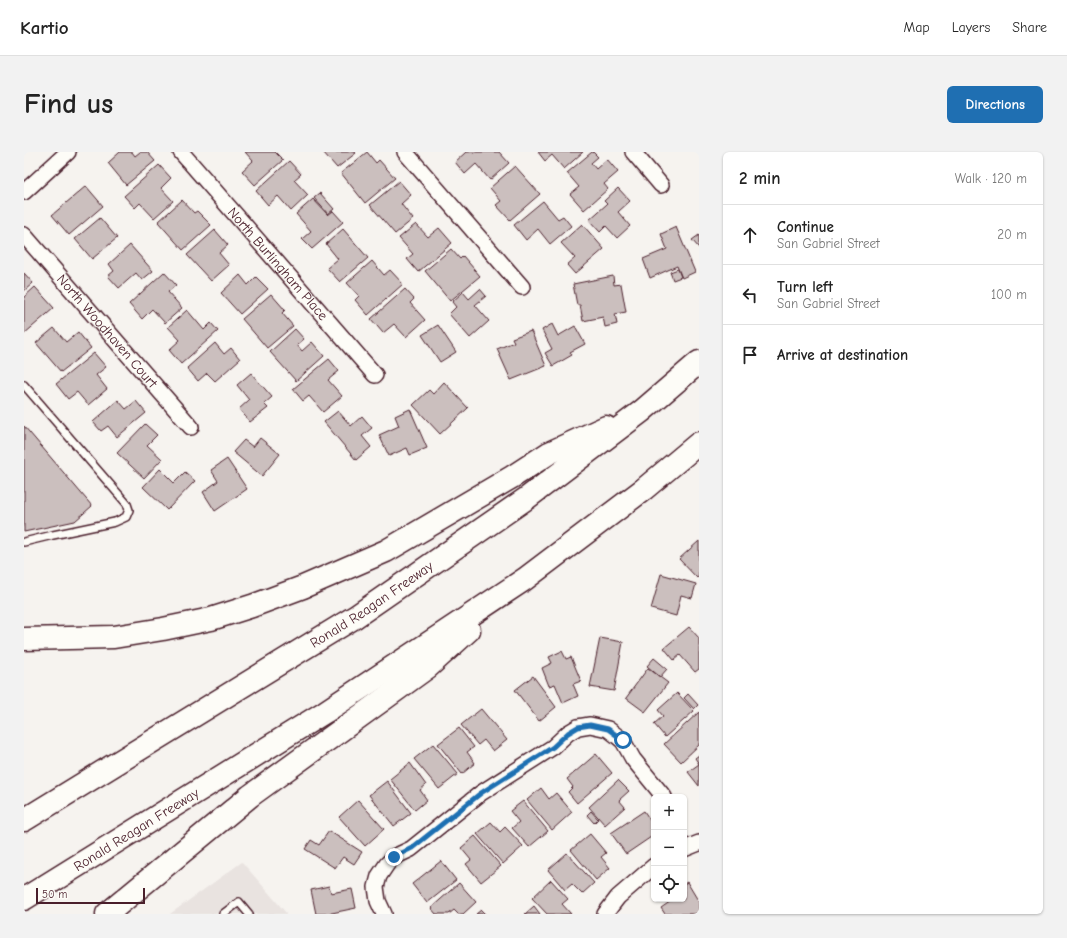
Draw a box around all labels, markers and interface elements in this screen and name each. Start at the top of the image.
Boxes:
text: Kartio [20,17,69,39]
text: Map [903,19,930,36]
text: Layers [952,19,990,36]
text: Share [1012,19,1047,36]
button: Directions [947,86,1043,123]
text: Find us [24,88,113,120]
text: 2 min [739,169,780,188]
text: Walk · 120 m [955,171,1027,186]
street label: North Burlingham Place [224,204,331,324]
text: Continue [777,218,834,236]
icon: ahead [739,224,761,246]
text: 20 m [997,227,1027,242]
text: San Gabriel Street [777,236,880,251]
street label: North Woodhaven Court [53,271,162,392]
text: Turn left [777,278,833,296]
icon: left [739,284,761,306]
text: 100 m [991,287,1027,302]
text: San Gabriel Street [777,296,880,311]
icon: arrive [739,344,761,366]
text: Arrive at destination [777,346,908,364]
street label: Ronald Reagan Freeway [307,557,437,652]
route start [614,731,632,749]
street label: Ronald Reagan Freeway [71,784,203,875]
map controls [651,794,687,902]
button: + [651,794,687,830]
button: − [651,830,687,866]
route end [385,848,403,866]
button: locate [651,866,687,902]
scale bar [36,886,145,905]
text: 50 m [42,888,67,901]

